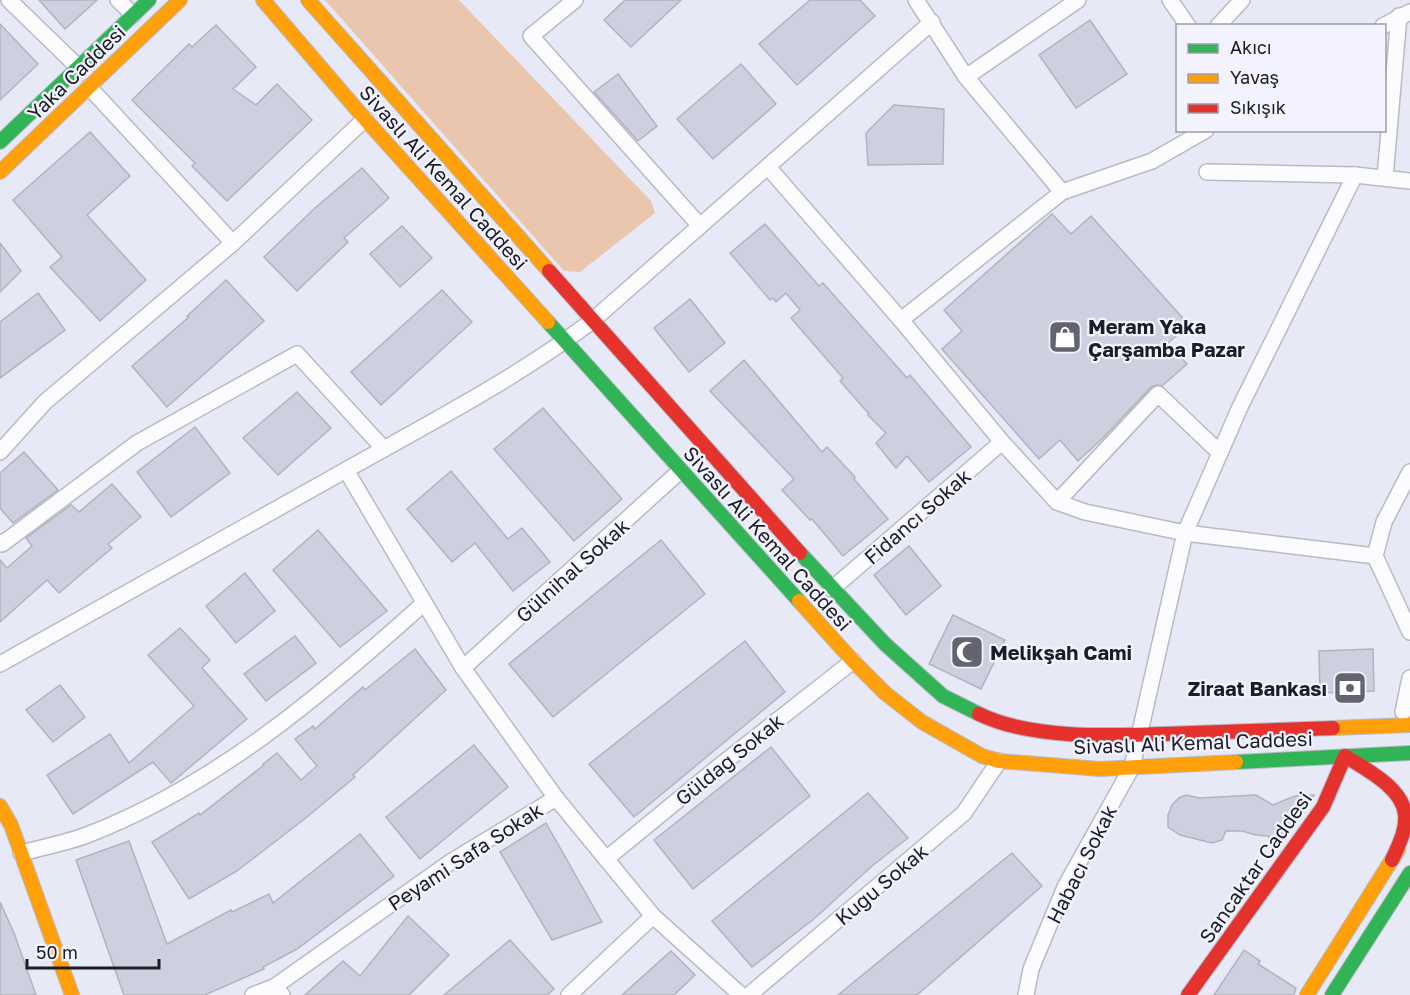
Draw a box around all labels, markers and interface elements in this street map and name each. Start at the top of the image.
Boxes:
street label: Yaka Caddesi [22,19,130,125]
legend [1176,24,1386,132]
text: Akıcı [1230,36,1272,58]
text: Yavaş [1230,66,1279,88]
street label: Sivaslı Ali Kemal Caddesi [355,80,533,274]
text: Sıkışık [1230,96,1286,118]
place label: Meram Yaka Çarşamba Pazar [1088,314,1245,361]
shop icon: Meram Yaka Çarşamba Pazar [1047,319,1083,355]
street label: Sivaslı Ali Kemal Caddesi [679,441,857,635]
street label: Fidancı Sokak [859,463,975,569]
street label: Gülnihal Sokak [511,513,633,627]
mosque icon: Melikşah Cami [949,634,985,670]
place label: Melikşah Cami [990,640,1132,664]
bank icon: Ziraat Bankası [1332,670,1368,706]
place label: Ziraat Bankası [1188,676,1327,700]
street label: Güldağ Sokak [670,708,788,810]
street label: Sivaslı Ali Kemal Caddesi [1073,726,1313,758]
street label: Sancaktar Caddesi [1194,787,1316,947]
street label: Peyami Safa Sokak [383,797,547,915]
street label: Habacı Sokak [1041,801,1121,927]
street label: Kuğu Sokak [830,838,932,930]
scale bar [27,932,159,970]
text: 50 m [36,941,78,963]

